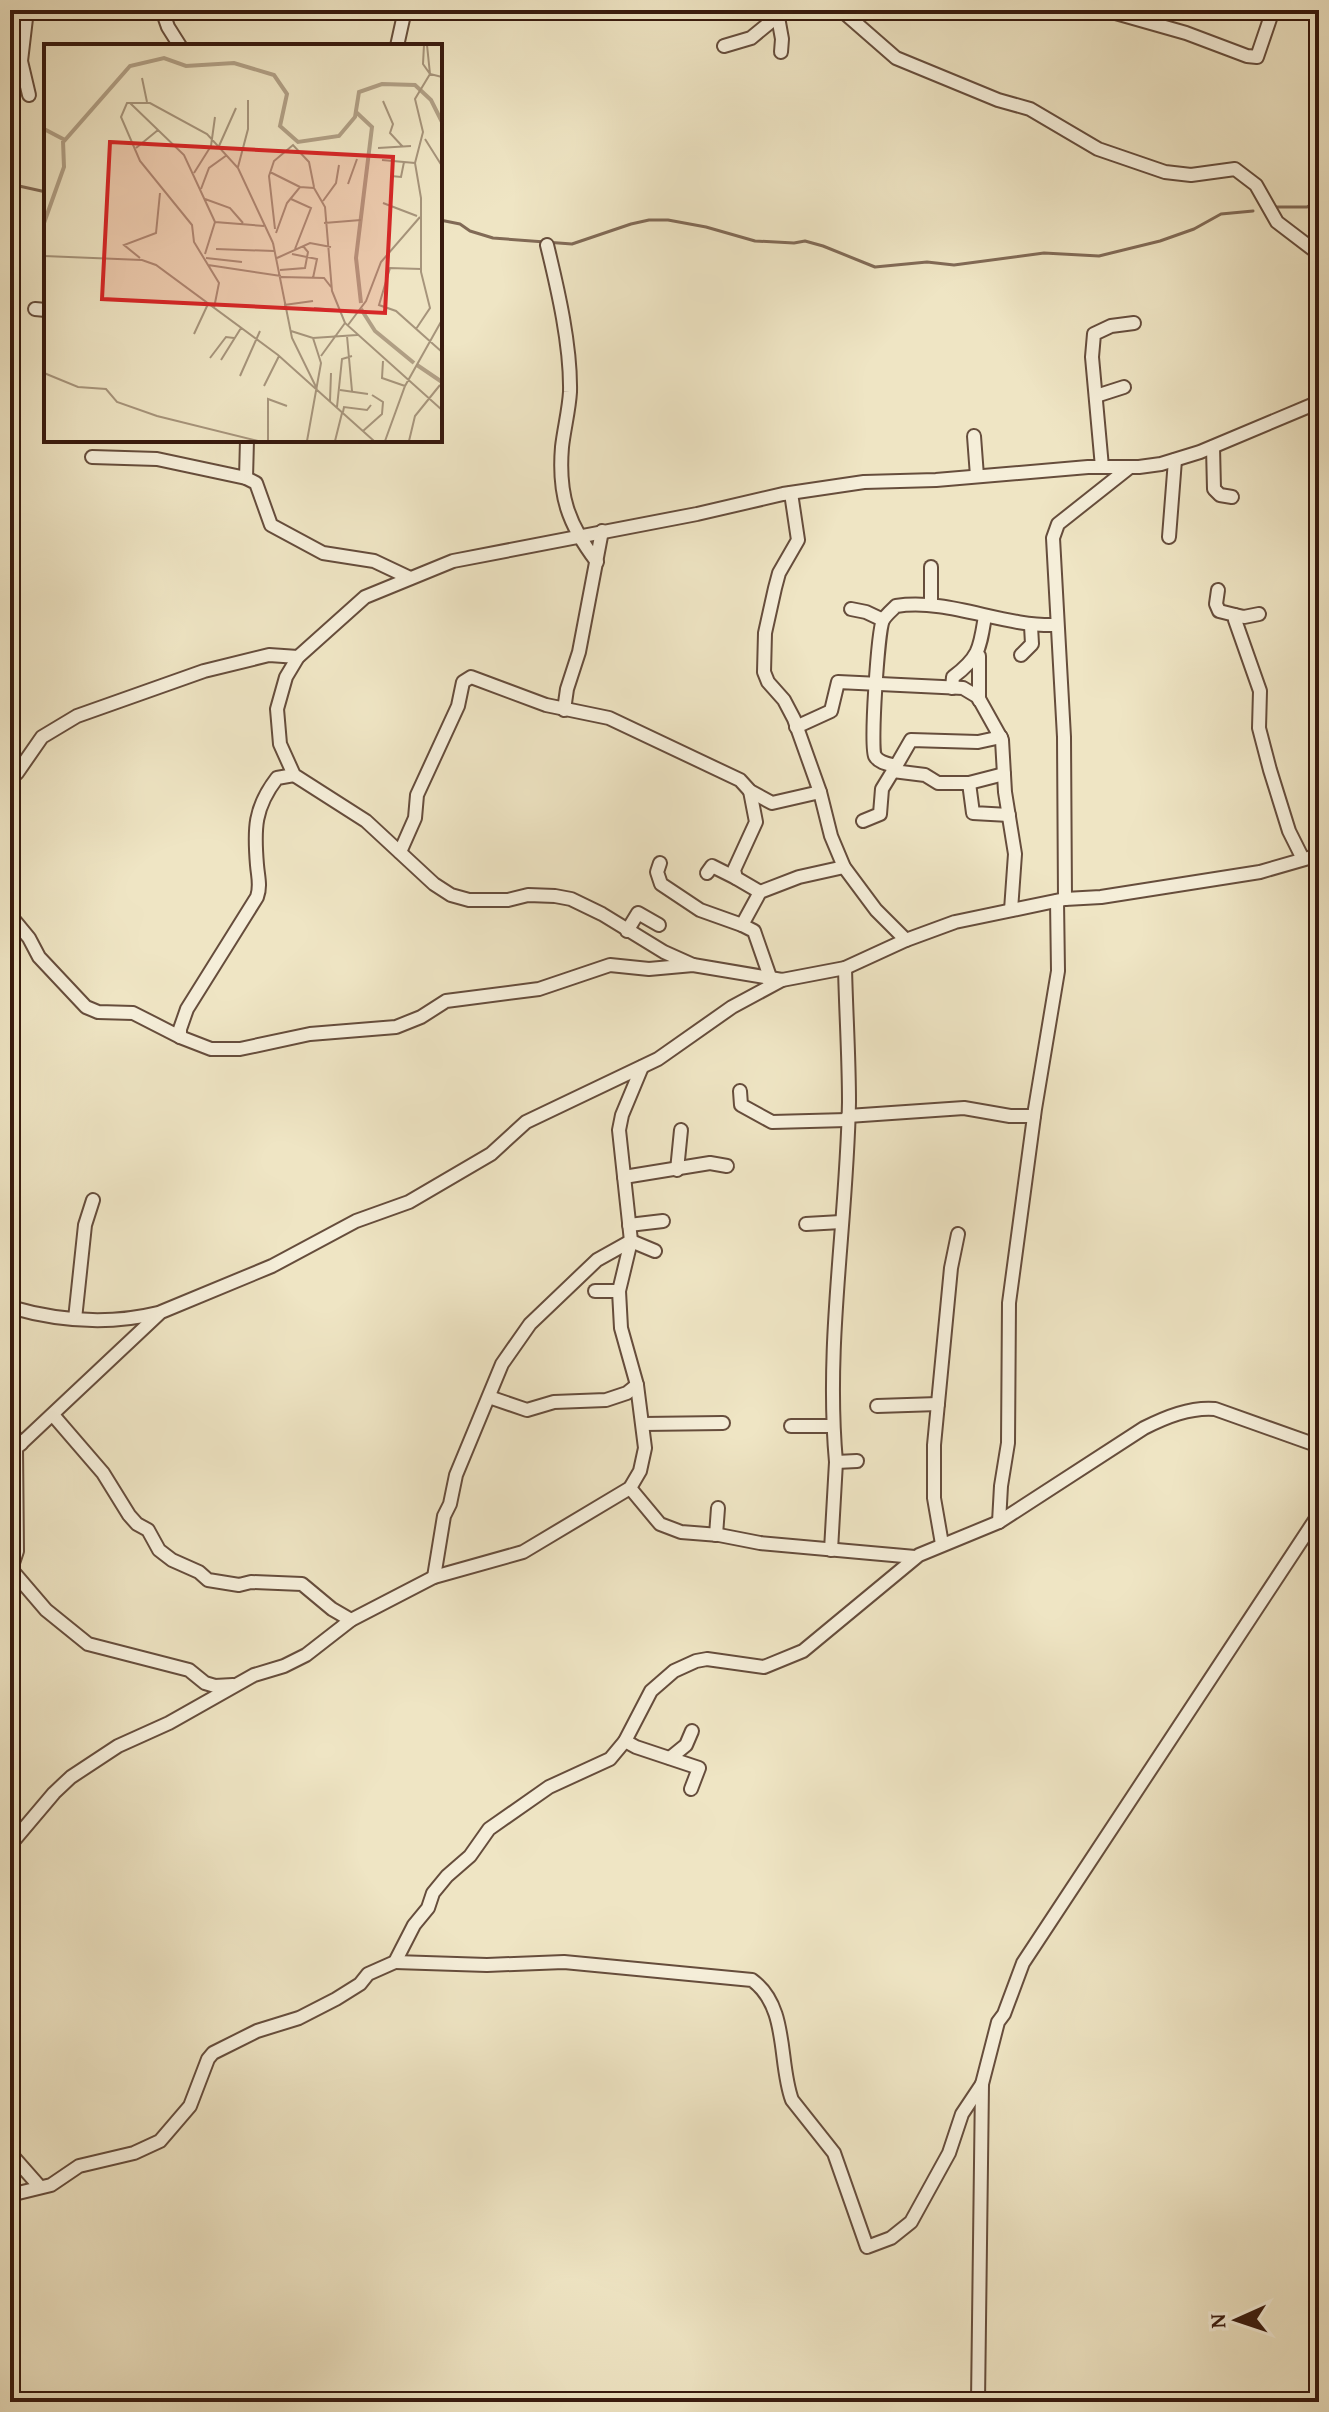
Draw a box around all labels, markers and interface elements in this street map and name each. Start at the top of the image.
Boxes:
inset map [44,44,442,442]
north arrow [1197,2280,1277,2360]
text: N [1201,2313,1233,2329]

